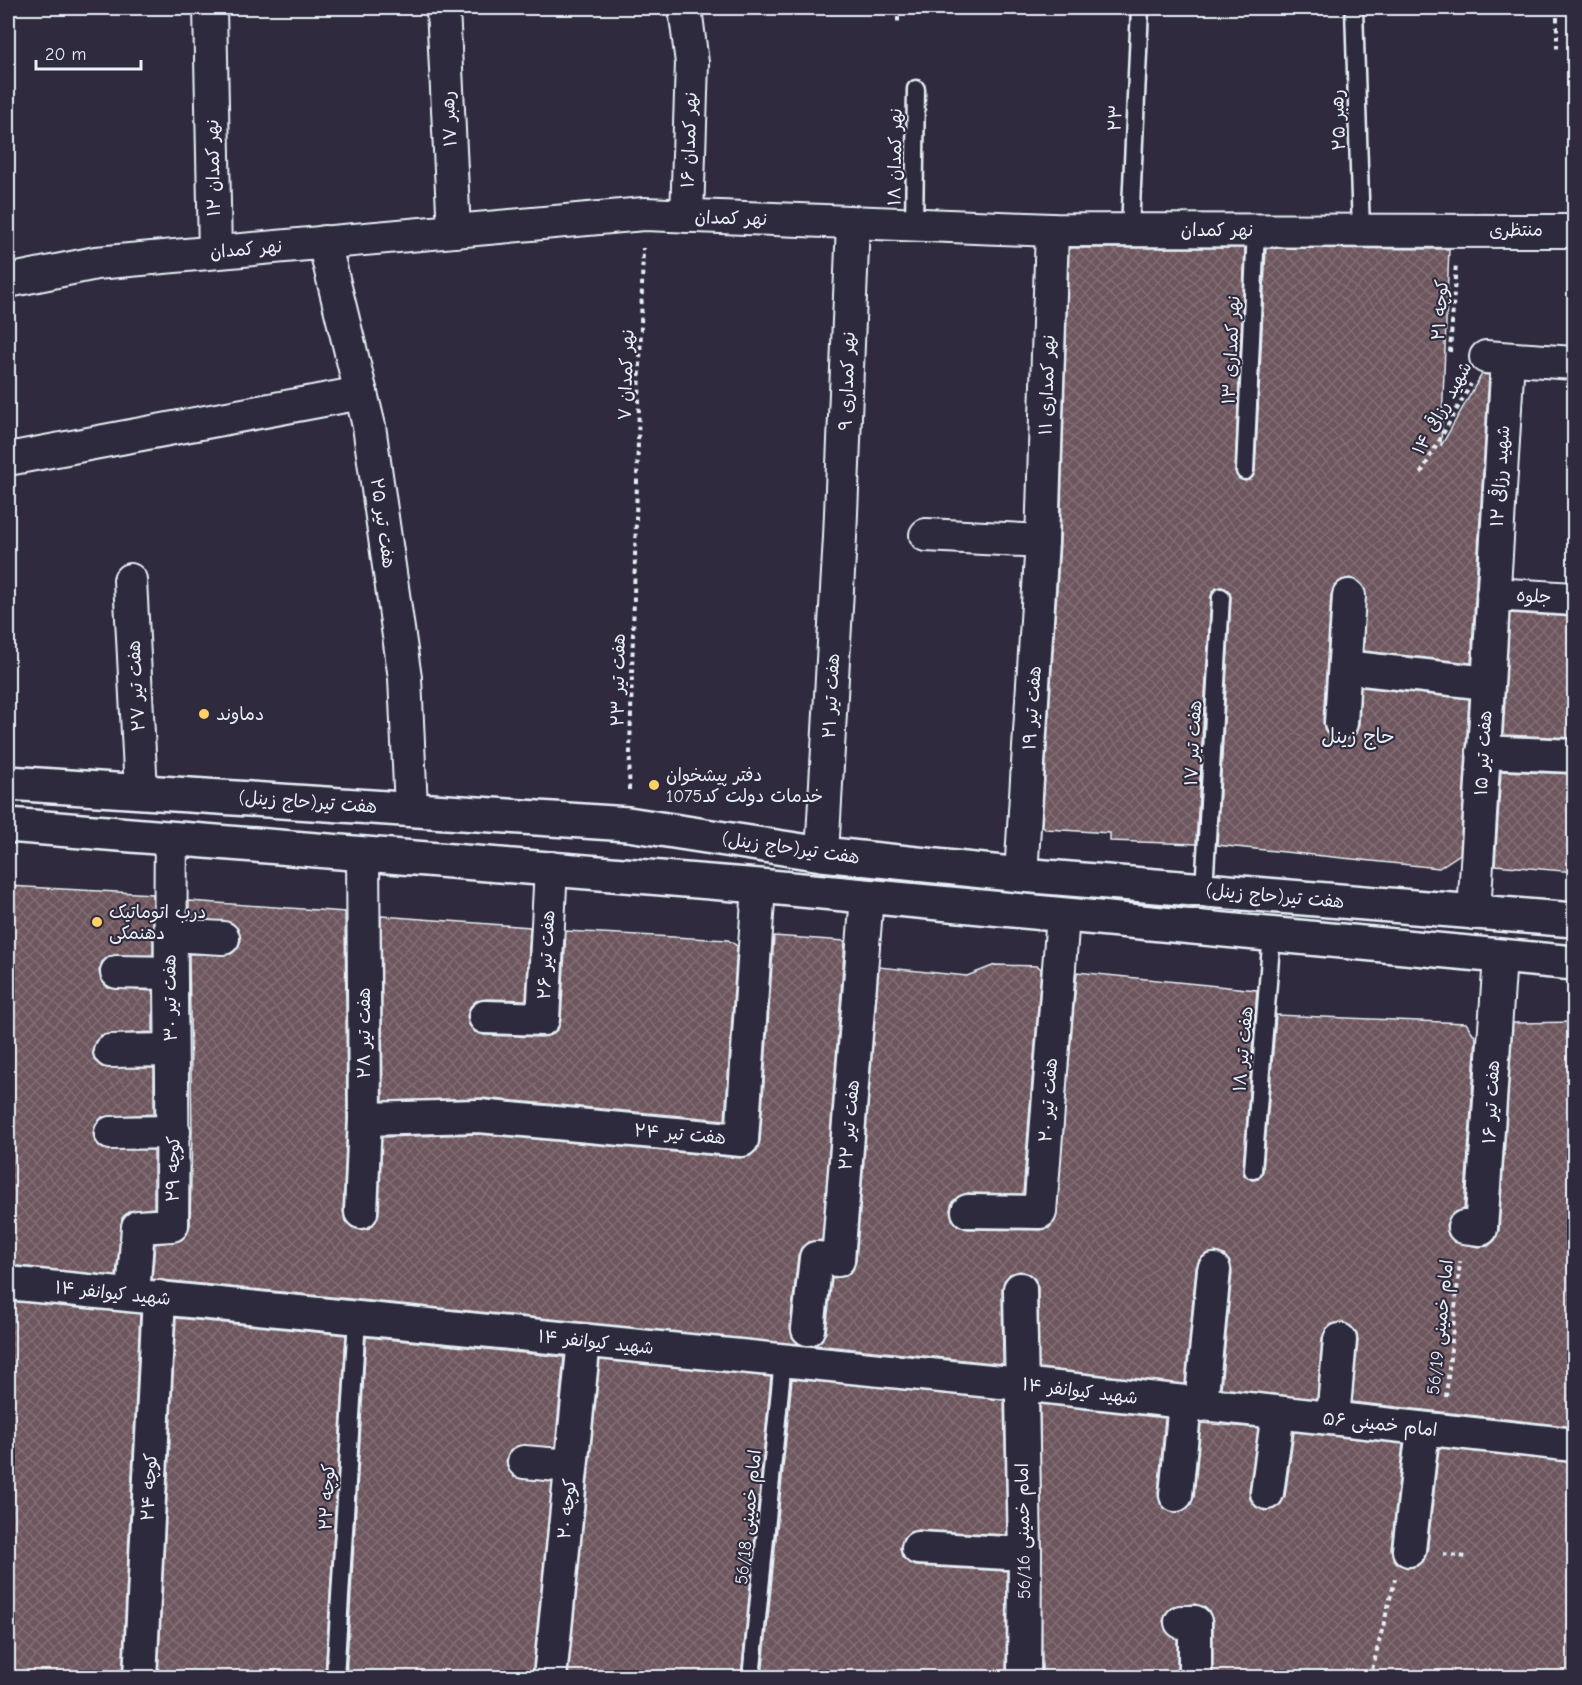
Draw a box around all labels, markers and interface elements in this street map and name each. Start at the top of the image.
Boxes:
scale bar [36,33,141,71]
text: 20 m [45,44,86,65]
street label: رهبر ۲۵ [1327,89,1350,151]
street label: رهبر ۱۷ [438,91,461,147]
street label: نهر کمدان ۱۶ [677,92,702,188]
street label: ۲۳ [1104,104,1127,132]
street label: نهر کمدان ۱۸ [884,108,907,206]
street label: نهر کمدان ۱۲ [202,119,225,217]
street label: نهر کمدان [694,207,768,230]
street label: نهر کمدان [1181,220,1253,241]
street label: منتظری [1489,220,1543,241]
street label: نهر کمدان [209,236,283,263]
street label: کوچه ۲۱ [1428,278,1454,341]
street label: نهر کمداری ۱۳ [1218,295,1245,405]
street label: نهر کمدان ۷ [614,329,639,421]
street label: نهر کمداری ۹ [835,331,860,431]
street label: نهر کمداری ۱۱ [1035,334,1060,436]
street label: شهید رزاقی ۱۴ [1407,357,1477,458]
street label: شهید رزاقی ۱۲ [1484,424,1515,527]
street label: هفت تیر ۲۵ [366,476,399,570]
street label: جلوه [1516,585,1552,609]
street label: هفت تیر ۲۳ [607,633,630,727]
street label: هفت تیر ۲۷ [124,640,149,732]
street label: هفت تیر ۲۱ [819,653,844,739]
street label: هفت تیر ۱۹ [1019,665,1046,751]
street label: هفت تیر ۱۷ [1181,700,1206,786]
place label: دماوند [216,704,264,725]
marker: دماوند [197,707,211,721]
street label: هفت تیر ۱۵ [1471,710,1496,796]
district label: حاج زینل [1321,725,1395,750]
place label: دفتر پیشخوان خدمات دولت کد1075 [666,765,823,807]
marker: دفتر پیشخوان خدمات دولت کد1075 [647,778,661,792]
street label: هفت تیر(حاج زینل) [238,787,378,819]
street label: هفت تیر(حاج زینل) [721,828,861,870]
street label: هفت تیر(حاج زینل) [1205,880,1345,914]
place label: درب اتوماتیک دهنمکی [109,902,206,944]
street label: هفت تیر ۲۶ [534,910,559,1000]
marker: درب اتوماتیک دهنمکی [90,915,104,929]
street label: هفت تیر ۳۰ [159,954,182,1042]
street label: هفت تیر ۲۸ [354,987,375,1079]
street label: هفت تیر ۱۸ [1229,1005,1258,1093]
street label: هفت تیر ۲۰ [1035,1057,1062,1143]
street label: هفت تیر ۱۶ [1479,1060,1504,1145]
street label: هفت تیر ۲۲ [835,1079,864,1171]
street label: هفت تیر ۲۴ [633,1120,727,1149]
street label: کوچه ۲۹ [162,1135,186,1202]
street label: امام خمینی 56/19 [1423,1258,1461,1396]
street label: شهید کیوانفر ۱۴ [54,1277,172,1310]
street label: شهید کیوانفر ۱۴ [537,1326,655,1359]
street label: شهید کیوانفر ۱۴ [1021,1374,1139,1409]
street label: امام خمینی ۵۶ [1321,1408,1438,1444]
street label: امام خمینی 56/18 [731,1448,769,1586]
street label: کوچه ۲۴ [137,1452,163,1522]
street label: کوچه ۲۲ [315,1463,341,1531]
street label: امام خمینی 56/16 [1012,1463,1038,1599]
street label: کوچه ۲۰ [554,1477,582,1540]

